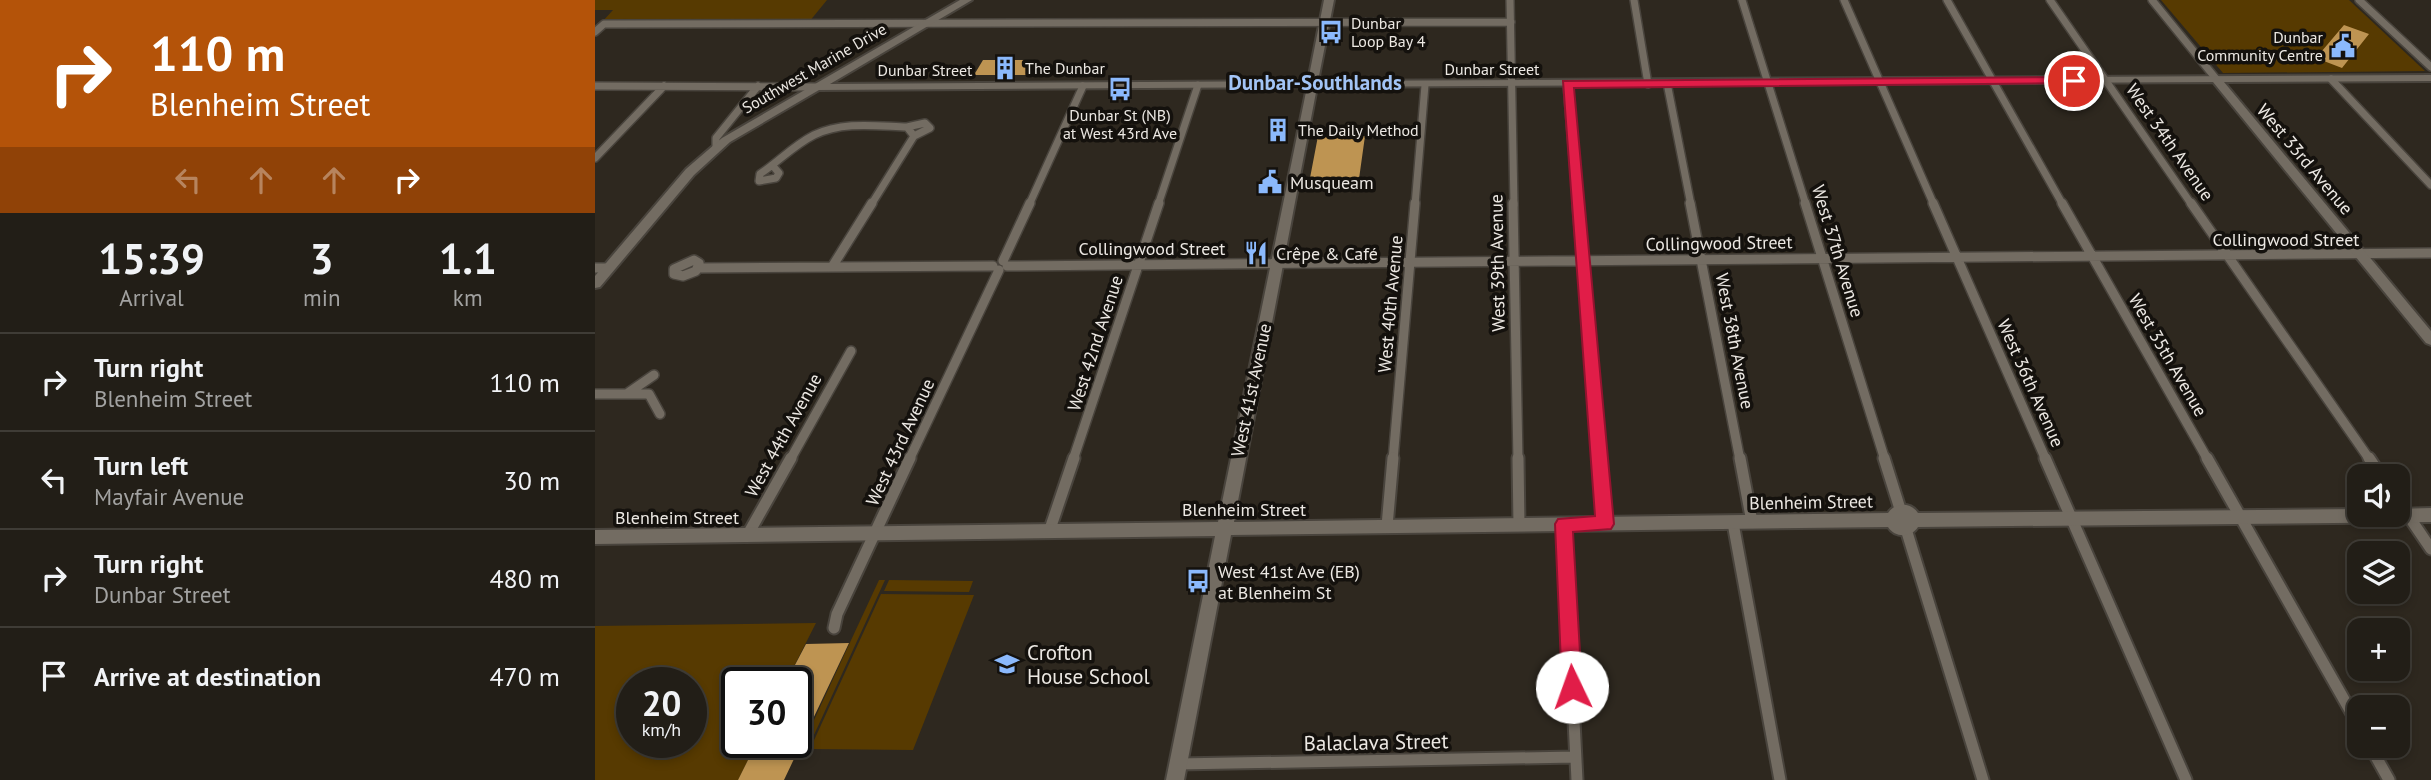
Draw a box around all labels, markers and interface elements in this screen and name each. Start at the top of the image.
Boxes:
place label: Dunbar Loop Bay 4 [1351,13,1426,51]
street label: Southwest Marine Drive [738,18,890,118]
bus stop icon: Dunbar Loop Bay 4 [1317,18,1345,46]
text: 110 m [150,21,285,85]
place label: Dunbar Community Centre [2197,27,2324,65]
icon: right [35,28,126,119]
public building icon: Dunbar Community Centre [2329,32,2357,60]
pin [2044,51,2104,111]
building icon: The Dunbar [991,54,1019,82]
place label: The Dunbar [1025,58,1105,78]
street label: Dunbar Street [1445,59,1540,79]
street label: Dunbar Street [878,60,973,80]
icon: arrive [2055,62,2093,100]
district label: Dunbar-Southlands [1228,69,1402,96]
bus stop icon: Dunbar St (NB) at West 43rd Ave [1106,75,1134,103]
street label: West 34th Avenue [2121,79,2219,205]
text: Blenheim Street [150,83,370,125]
street label: West 33rd Avenue [2252,99,2358,219]
place label: Dunbar St (NB) at West 43rd Ave [1063,105,1177,143]
building icon: The Daily Method [1264,116,1292,144]
place label: The Daily Method [1298,120,1419,140]
icon: left [169,161,207,199]
icon: ahead [242,161,280,199]
icon: ahead [315,161,353,199]
icon: right [388,161,426,199]
public building icon: Musqueam [1256,168,1284,196]
place label: Musqueam [1290,171,1374,194]
street label: West 37th Avenue [1807,182,1869,320]
street label: West 39th Avenue [1484,194,1510,332]
street label: Collingwood Street [2213,228,2359,251]
street label: Collingwood Street [1645,230,1793,256]
text: 15:39 [98,231,205,286]
text: 3 [310,231,334,286]
text: 1.1 [439,231,497,286]
street label: West 40th Avenue [1373,234,1407,374]
street label: Collingwood Street [1079,237,1225,260]
restaurant icon: Crêpe & Café [1242,239,1270,267]
place label: Crêpe & Café [1276,242,1378,265]
street label: West 38th Avenue [1711,271,1759,411]
street label: West 42nd Avenue [1062,272,1128,414]
text: Arrival [119,283,184,312]
text: min [303,283,340,312]
text: km [453,283,483,312]
street label: West 35th Avenue [2124,290,2212,420]
street label: West 36th Avenue [1992,315,2070,451]
street label: West 41st Avenue [1226,321,1276,459]
text: Turn right [94,351,203,384]
icon: right [35,363,73,401]
text: 110 m [489,366,560,399]
street label: West 44th Avenue [740,369,826,501]
street label: West 43rd Avenue [860,375,940,509]
text: Blenheim Street [94,384,252,413]
text: Turn left [94,449,188,482]
icon: left [35,461,73,499]
text: 30 m [504,464,560,497]
map controls [2347,464,2410,758]
button: sound [2347,464,2410,527]
text: Mayfair Avenue [94,482,244,511]
street label: Blenheim Street [1749,489,1873,515]
street label: Blenheim Street [1182,498,1306,521]
street label: Blenheim Street [615,506,739,529]
button: layers [2347,541,2410,604]
text: Turn right [94,547,203,580]
icon: right [35,559,73,597]
place label: West 41st Ave (EB) at Blenheim St [1218,560,1360,604]
text: 480 m [489,562,560,595]
bus stop icon: West 41st Ave (EB) at Blenheim St [1184,567,1212,595]
text: Dunbar Street [94,580,231,609]
button: + [2347,618,2410,681]
place label: Crofton House School [1027,639,1150,690]
school or university icon: Crofton House School [993,650,1021,678]
position arrow [1535,650,1609,724]
icon: arrive [35,657,73,695]
text: Arrive at destination [94,660,321,693]
text: 470 m [489,660,560,693]
speed limit sign: 30 [721,667,812,758]
text: 20 [642,680,681,726]
button: − [2347,695,2410,758]
text: km/h [642,718,681,741]
street label: Balaclava Street [1303,727,1449,757]

